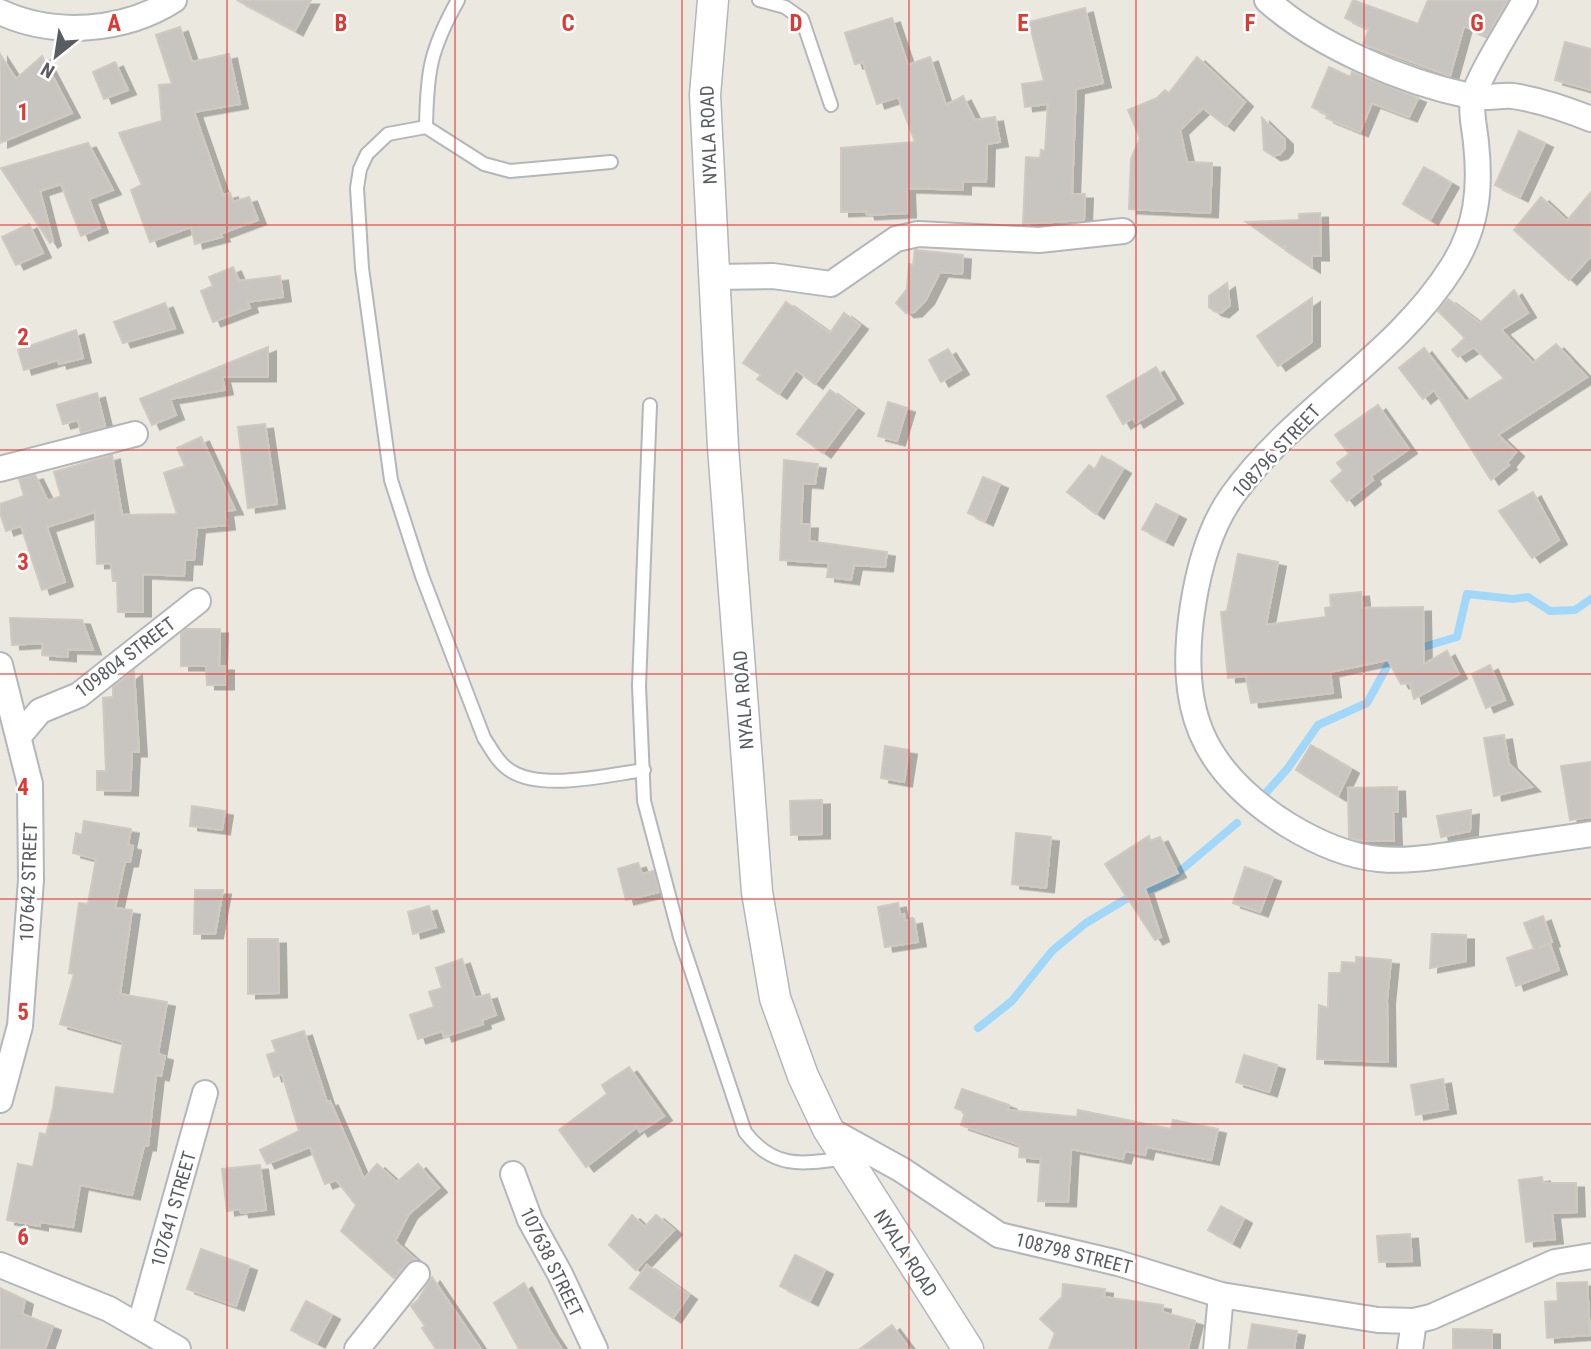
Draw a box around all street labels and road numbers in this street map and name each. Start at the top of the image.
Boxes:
street label: NYALA ROAD [695,85,722,185]
street label: 108796 STREET [1227,400,1326,503]
street label: 109804 STREET [71,612,180,703]
street label: NYALA ROAD [729,650,758,750]
street label: 107642 STREET [15,822,42,942]
street label: 107641 STREET [146,1148,201,1270]
street label: 107638 STREET [515,1204,588,1321]
street label: NYALA ROAD [869,1205,942,1301]
street label: 108798 STREET [1013,1228,1135,1279]

